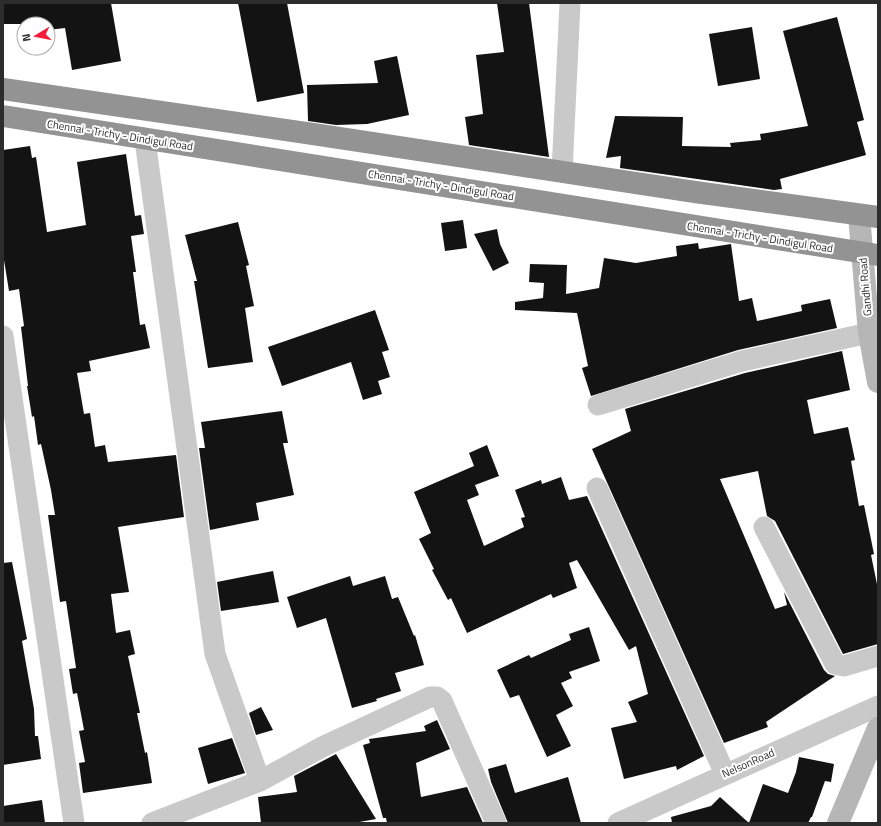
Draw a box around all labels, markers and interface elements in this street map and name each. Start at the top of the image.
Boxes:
north arrow [16,16,56,56]
text: N [18,33,35,43]
street label: Chennai - Trichy - Dindigul Road [46,116,194,154]
street label: Chennai - Trichy - Dindigul Road [367,166,515,204]
street label: Chennai - Trichy - Dindigul Road [686,218,834,256]
street label: Gandhi Road [854,257,876,317]
street label: NelsonRoad [719,744,777,782]

